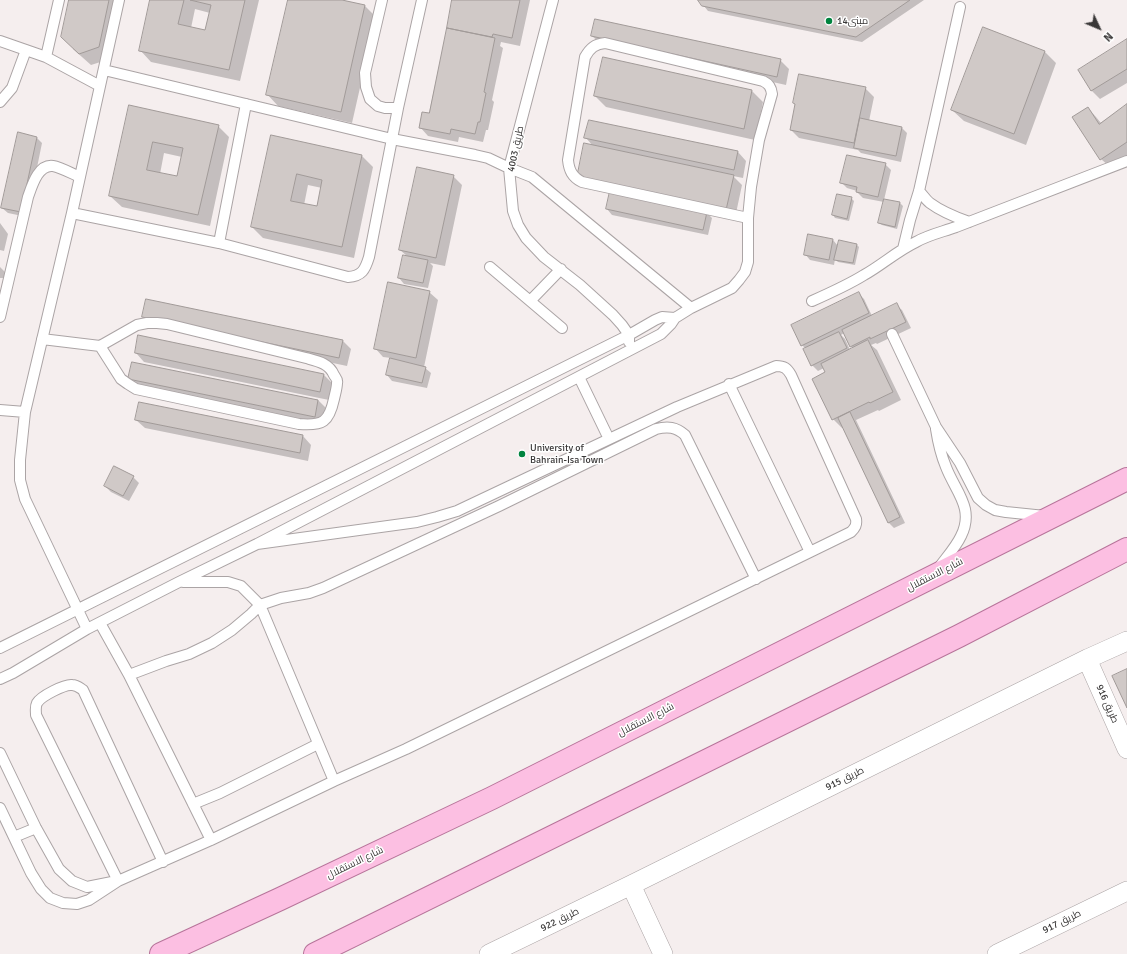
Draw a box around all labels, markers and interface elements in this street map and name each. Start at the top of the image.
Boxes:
north arrow [1079,8,1119,48]
place label: مبنى14 [837,15,868,27]
marker: مبنى14 [824,16,834,26]
text: N [1101,29,1115,44]
street label: طريق 4003 [505,125,527,173]
place label: University of Bahrain-Isa Town [530,442,603,466]
marker: University of Bahrain-Isa Town [517,449,527,459]
street label: شارع الاستقلال [905,556,965,594]
street label: طريق 916 [1093,683,1121,725]
street label: شارع الاستقلال [616,701,676,739]
street label: طريق 915 [824,765,866,793]
street label: شارع الاستقلال [325,844,385,882]
street label: طريق 922 [539,906,581,934]
street label: طريق 917 [1041,908,1083,936]

